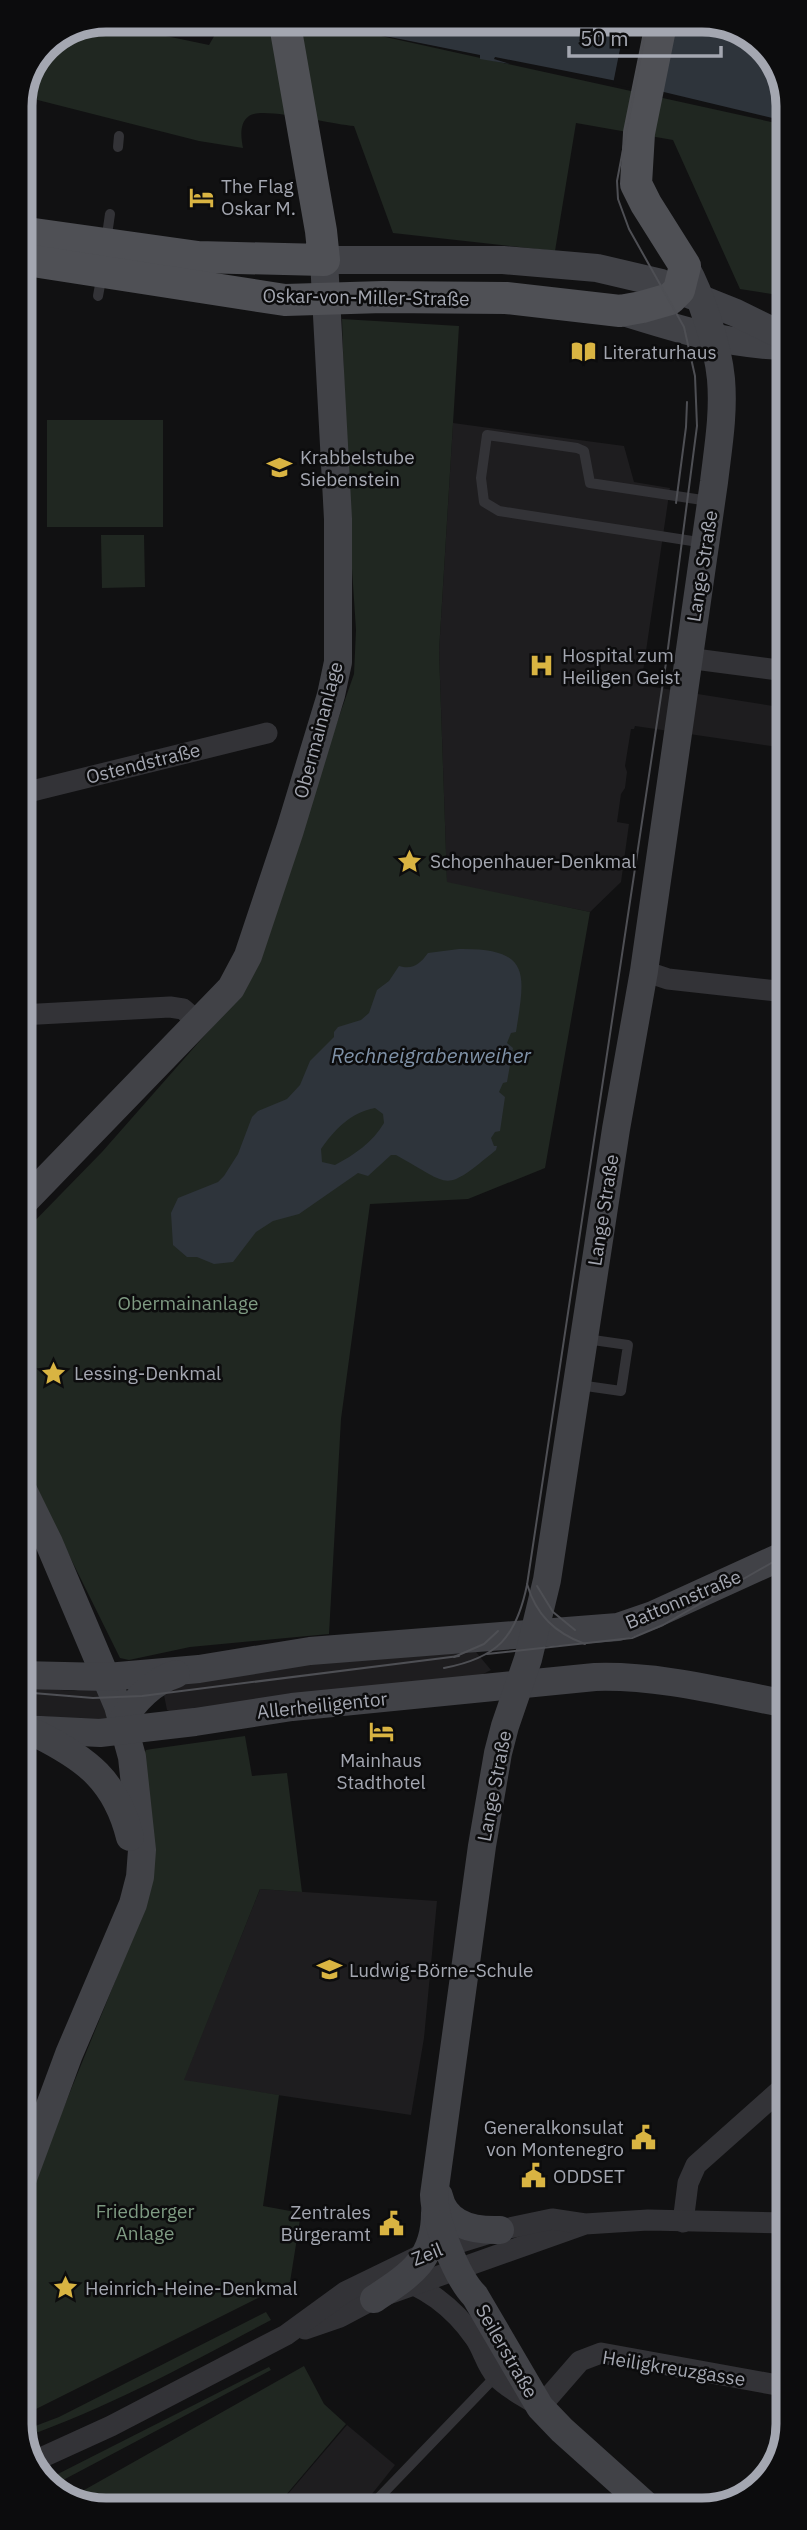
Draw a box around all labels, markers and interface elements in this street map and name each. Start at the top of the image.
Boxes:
scale bar [569,14,721,58]
text: 50 m [580,24,629,52]
place label: The Flag Oskar M. [221,174,296,220]
hotel icon: The Flag Oskar M. [187,183,215,211]
street label: Oskar-von-Miller-Straße [262,283,470,311]
library icon: Literaturhaus [569,338,597,366]
place label: Literaturhaus [603,340,717,364]
place label: Krabbelstube Siebenstein [300,445,415,491]
school or university icon: Krabbelstube Siebenstein [266,454,294,482]
street label: Lange Straße [681,509,723,623]
place label: Hospital zum Heiligen Geist [562,643,680,689]
hospital icon: Hospital zum Heiligen Geist [528,652,556,680]
street label: Obermainanlage [288,659,348,801]
street label: Ostendstraße [83,737,203,789]
place icon: Schopenhauer-Denkmal [396,847,424,875]
place label: Schopenhauer-Denkmal [430,849,637,873]
water label: Rechneigrabenweiher [331,1041,532,1069]
street label: Lange Straße [582,1153,624,1267]
park label: Obermainanlage [118,1291,258,1315]
place icon: Lessing-Denkmal [40,1359,68,1387]
place label: Lessing-Denkmal [74,1361,221,1385]
street label: Battonnstraße [622,1564,744,1634]
street label: Allerheiligentor [256,1686,388,1724]
hotel icon: Mainhaus Stadthotel [367,1718,395,1746]
street label: Lange Straße [471,1728,517,1844]
place label: Mainhaus Stadthotel [336,1748,426,1794]
school or university icon: Ludwig-Börne-Schule [315,1956,343,1984]
place label: Ludwig-Börne-Schule [349,1958,534,1982]
place label: Generalkonsulat von Montenegro [484,2115,624,2161]
public building icon: Generalkonsulat von Montenegro [630,2124,658,2152]
public building icon: ODDSET [519,2162,547,2190]
place label: ODDSET [553,2164,625,2188]
park label: Friedberger Anlage [96,2199,194,2245]
place label: Zentrales Bürgeramt [281,2200,371,2246]
public building icon: Zentrales Bürgeramt [377,2209,405,2237]
street label: Zeil [408,2237,446,2271]
place icon: Heinrich-Heine-Denkmal [51,2274,79,2302]
place label: Heinrich-Heine-Denkmal [85,2276,298,2300]
street label: Seilerstraße [471,2300,543,2402]
street label: Heiligkreuzgasse [601,2345,747,2391]

